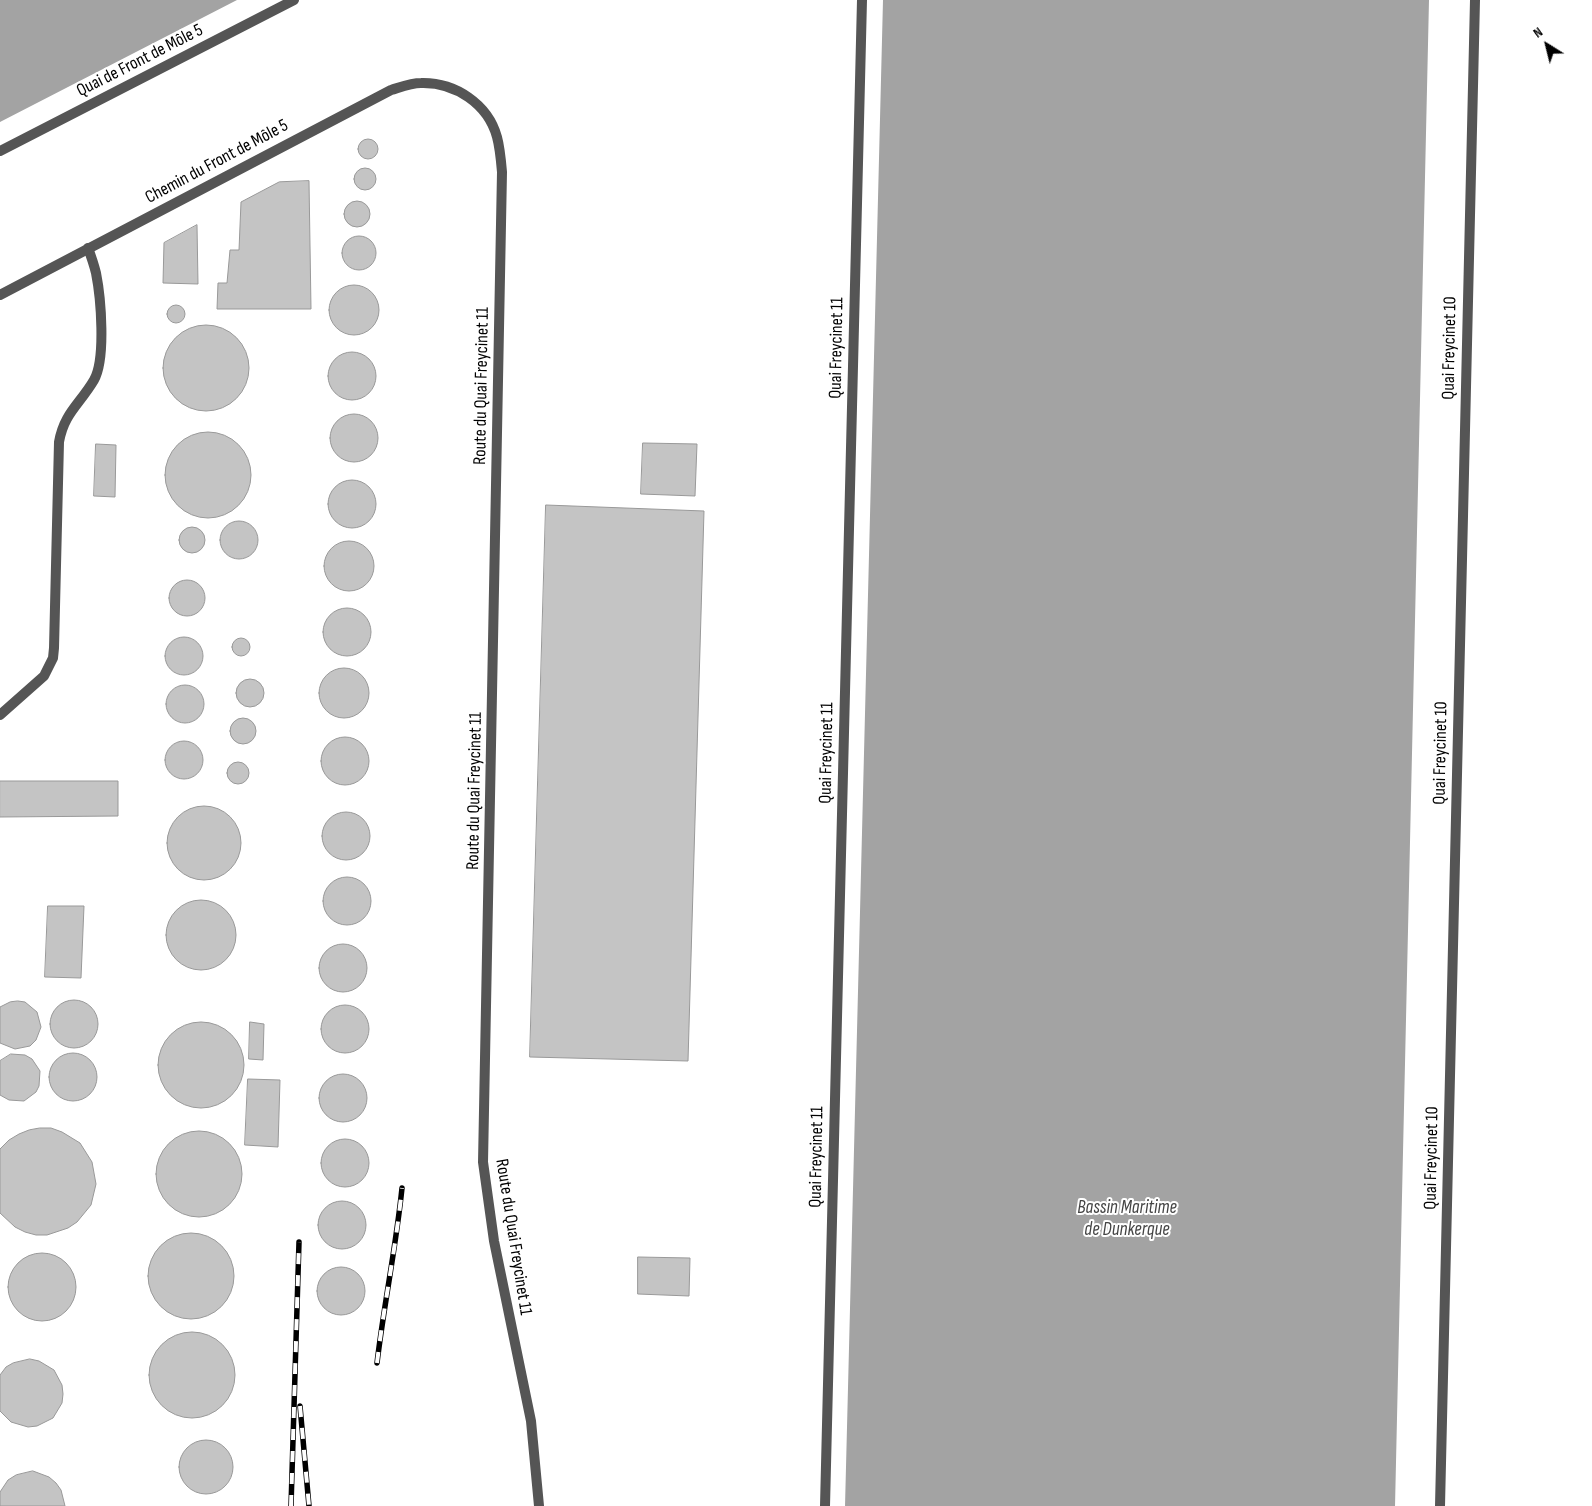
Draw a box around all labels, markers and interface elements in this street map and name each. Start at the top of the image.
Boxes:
street label: Quai de Front de Môle 5 [73,20,207,102]
north arrow [1522,20,1572,70]
text: N [1530,23,1546,42]
street label: Chemin du Front de Môle 5 [142,115,292,209]
street label: Quai Freycinet 10 [1438,296,1462,400]
street label: Quai Freycinet 11 [825,297,849,399]
street label: Route du Quai Freycinet 11 [470,307,494,465]
street label: Quai Freycinet 10 [1429,701,1453,805]
street label: Quai Freycinet 11 [815,702,839,804]
street label: Route du Quai Freycinet 11 [463,712,487,870]
street label: Quai Freycinet 11 [805,1106,829,1208]
street label: Quai Freycinet 10 [1420,1106,1444,1210]
street label: Route du Quai Freycinet 11 [490,1157,536,1317]
water label: Bassin Maritime de Dunkerque [1077,1197,1177,1241]

